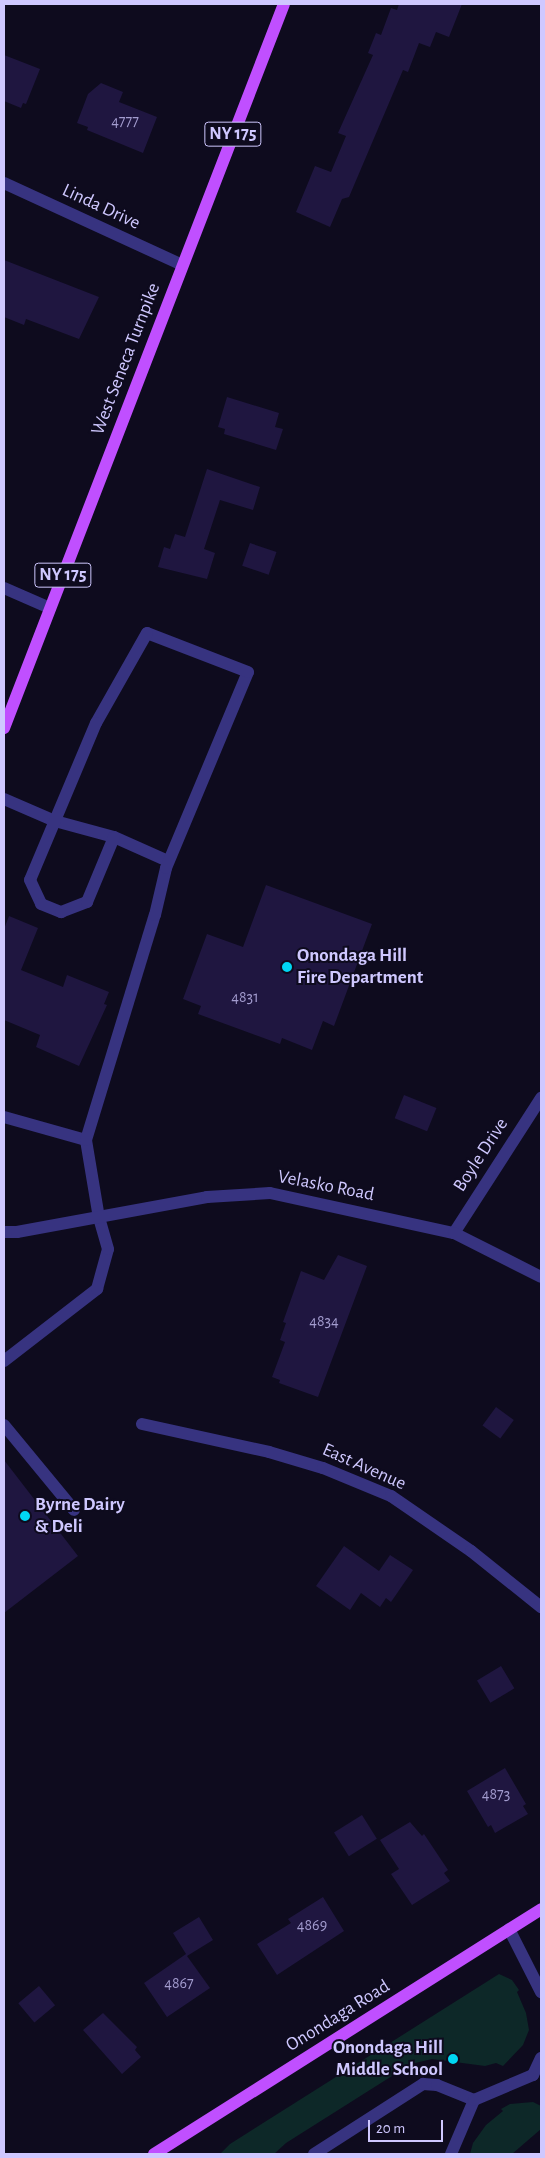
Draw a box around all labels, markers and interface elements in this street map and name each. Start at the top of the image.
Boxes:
house number: 4777 [111,111,139,131]
road number: NY 175 [204,118,262,150]
street label: Linda Drive [58,179,144,235]
street label: West Seneca Turnpike [87,280,165,438]
road number: NY 175 [34,560,92,590]
place label: Onondaga Hill Fire Department [297,945,423,989]
marker: Onondaga Hill Fire Department [281,961,293,973]
house number: 4831 [231,987,259,1007]
street label: Boyle Drive [449,1114,513,1196]
street label: Velasko Road [276,1165,376,1207]
house number: 4834 [309,1311,339,1331]
street label: East Avenue [319,1438,409,1496]
place label: Byrne Dairy & Deli [35,1494,125,1538]
marker: Byrne Dairy & Deli [19,1510,31,1522]
house number: 4873 [482,1784,510,1804]
house number: 4869 [297,1915,327,1935]
house number: 4867 [164,1973,194,1993]
street label: Onondaga Road [282,1975,394,2057]
place label: Onondaga Hill Middle School [333,2037,443,2081]
marker: Onondaga Hill Middle School [447,2053,459,2065]
scale bar [370,2110,445,2142]
text: 20 m [376,2121,405,2136]

